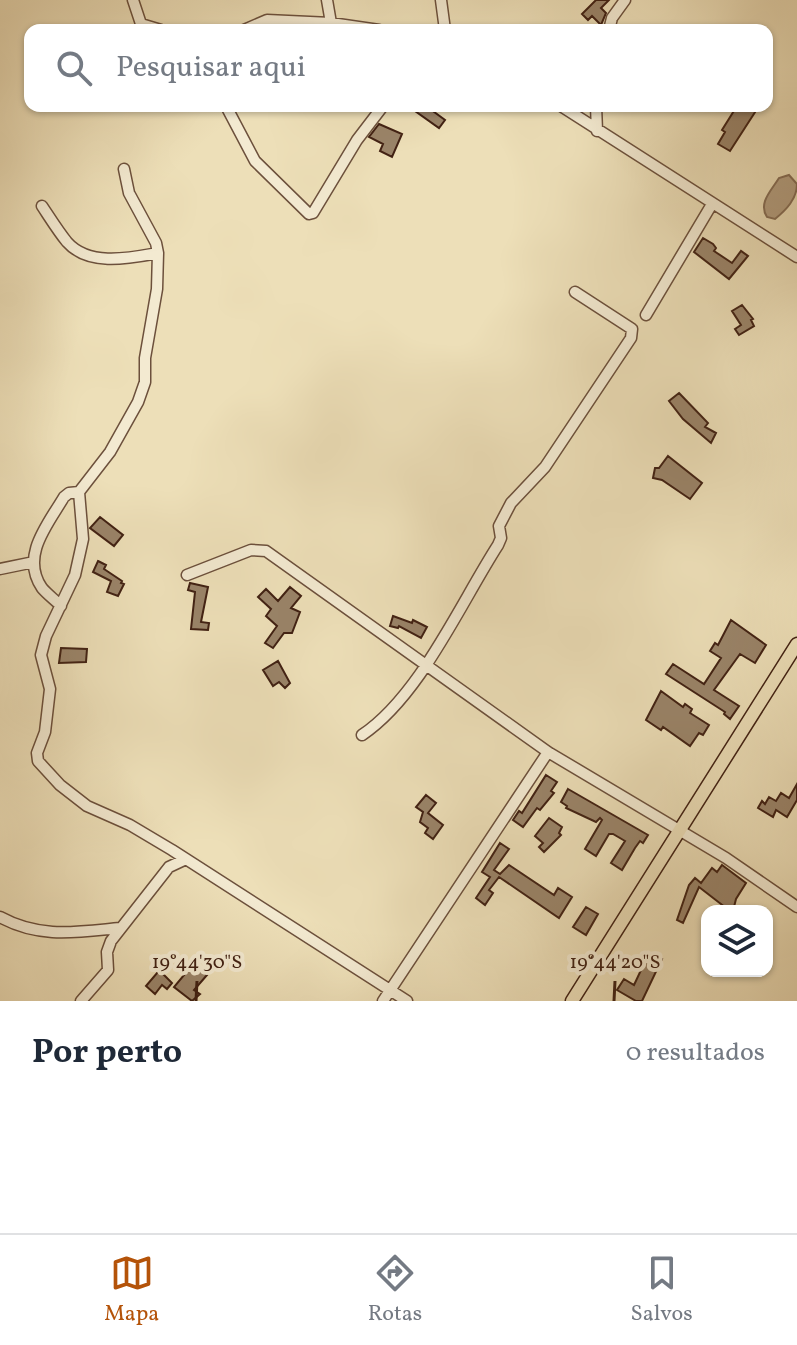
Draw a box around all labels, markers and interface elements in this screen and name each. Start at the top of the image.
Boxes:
search box [24,24,773,112]
icon: search [52,46,96,90]
text: Pesquisar aqui [116,47,306,89]
map controls [701,905,773,977]
button: layers [701,905,773,977]
text: 19°44'30"S [152,949,242,977]
text: 19°44'20"S [570,949,660,977]
text: Por perto [32,1030,182,1077]
text: 0 resultados [626,1035,765,1071]
tab: Mapa [104,1251,159,1330]
tab: Rotas [368,1251,422,1330]
tab: Salvos [631,1251,693,1330]

